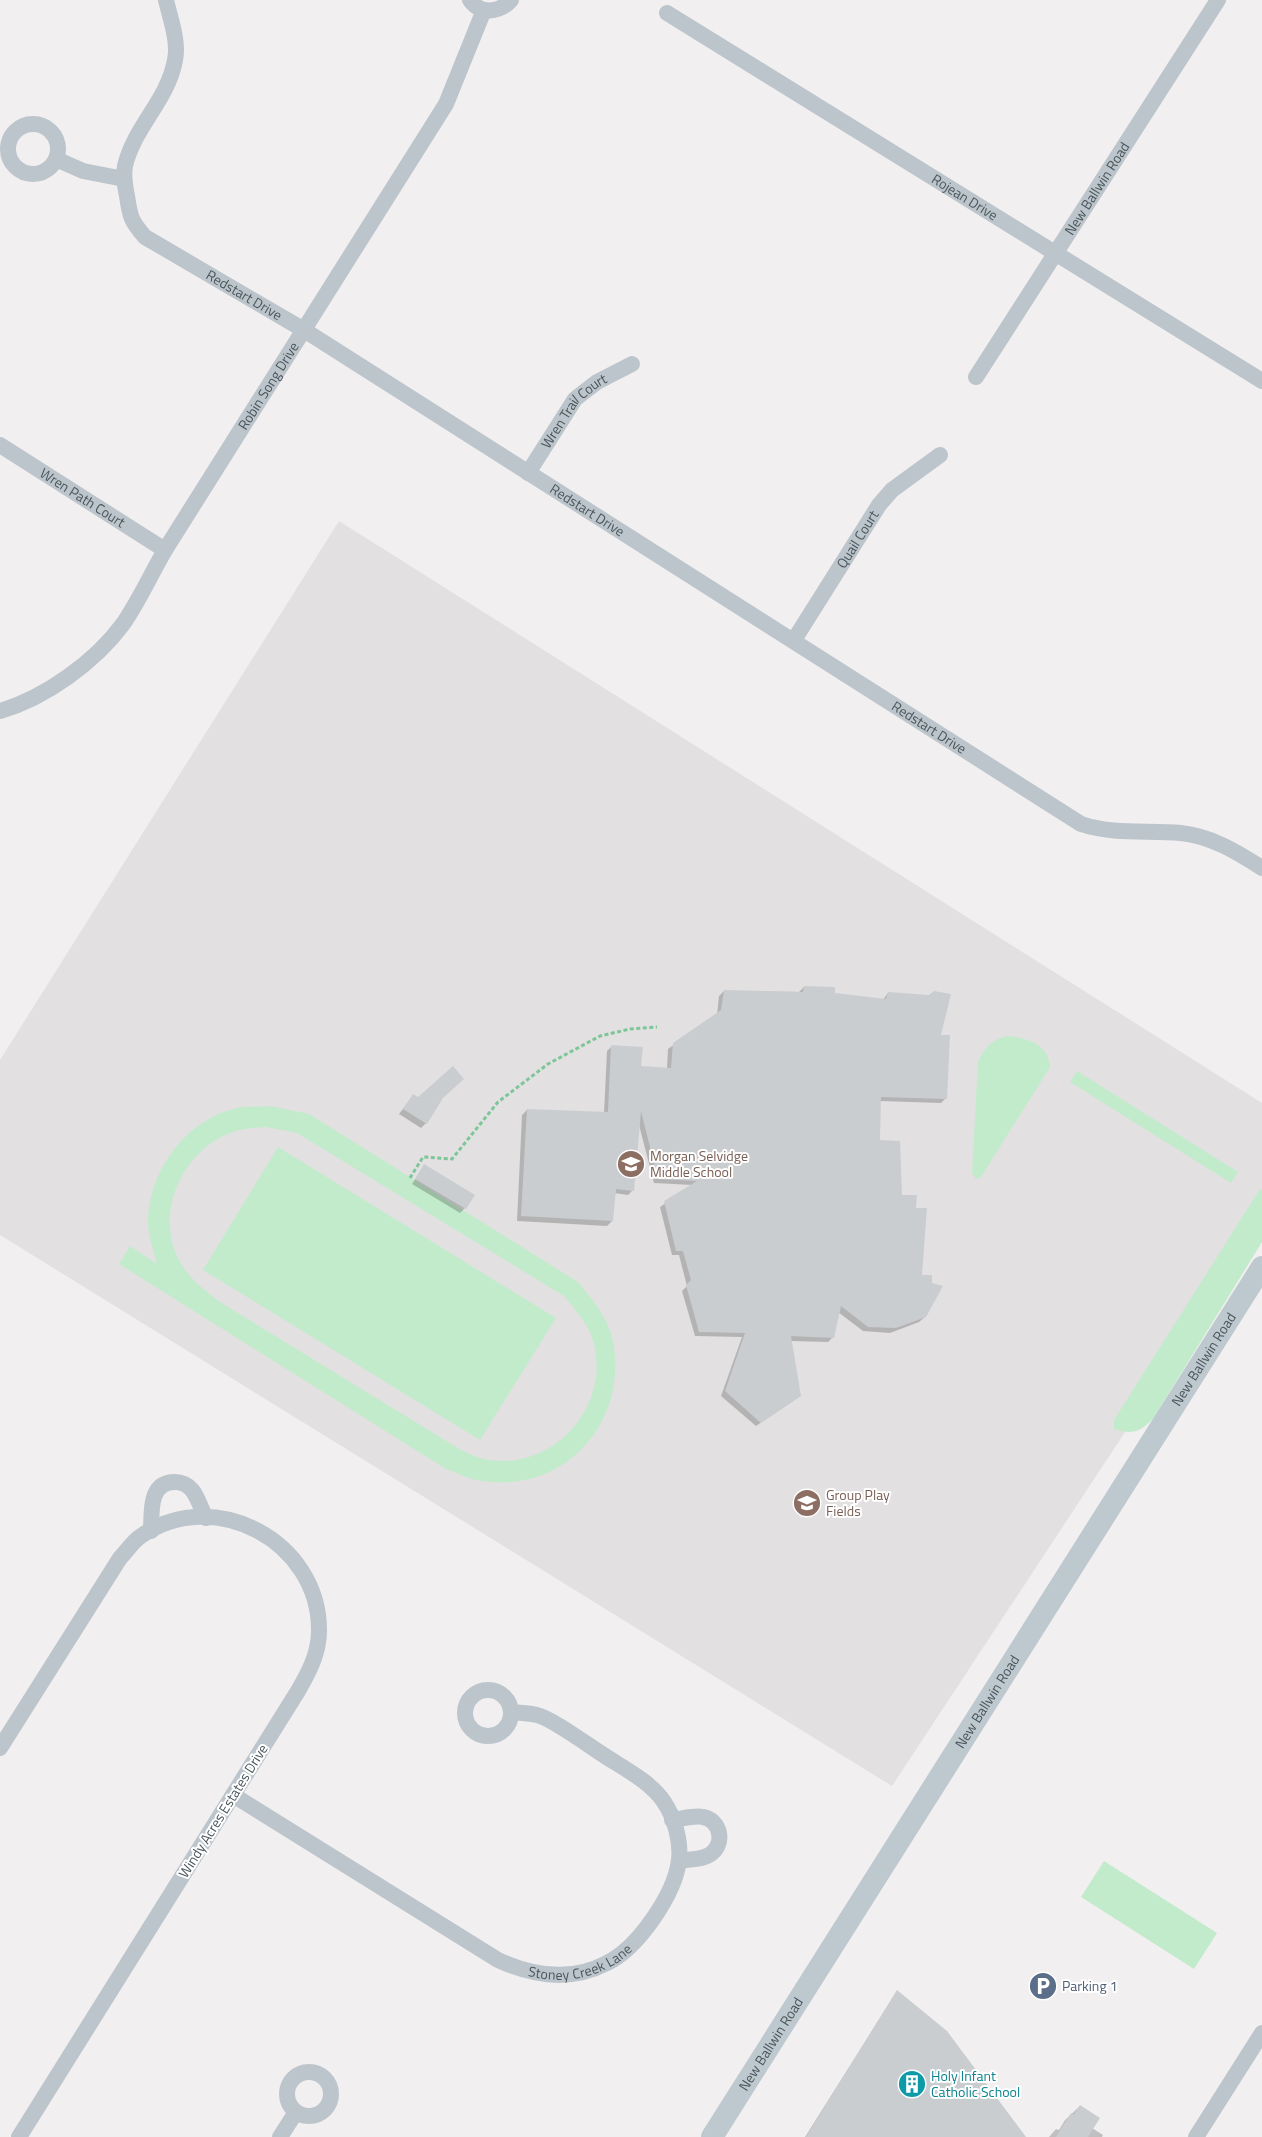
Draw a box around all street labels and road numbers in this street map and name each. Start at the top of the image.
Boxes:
street label: New Ballwin Road [1059,138,1134,239]
street label: Rojean Drive [928,168,1002,225]
street label: Redstart Drive [202,264,286,325]
street label: Robin Song Drive [232,338,304,434]
street label: Wren Trail Court [535,368,610,452]
street label: Wren Path Court [36,462,130,532]
street label: Redstart Drive [546,478,629,541]
street label: Quail Court [831,506,883,572]
street label: Redstart Drive [888,695,971,759]
street label: New Ballwin Road [1166,1308,1241,1410]
street label: New Ballwin Road [949,1651,1024,1752]
street label: Windy Acres Estates Drive [173,1740,272,1882]
street label: Stoney Creek Lane [526,1938,636,1985]
street label: New Ballwin Road [733,1993,808,2095]

